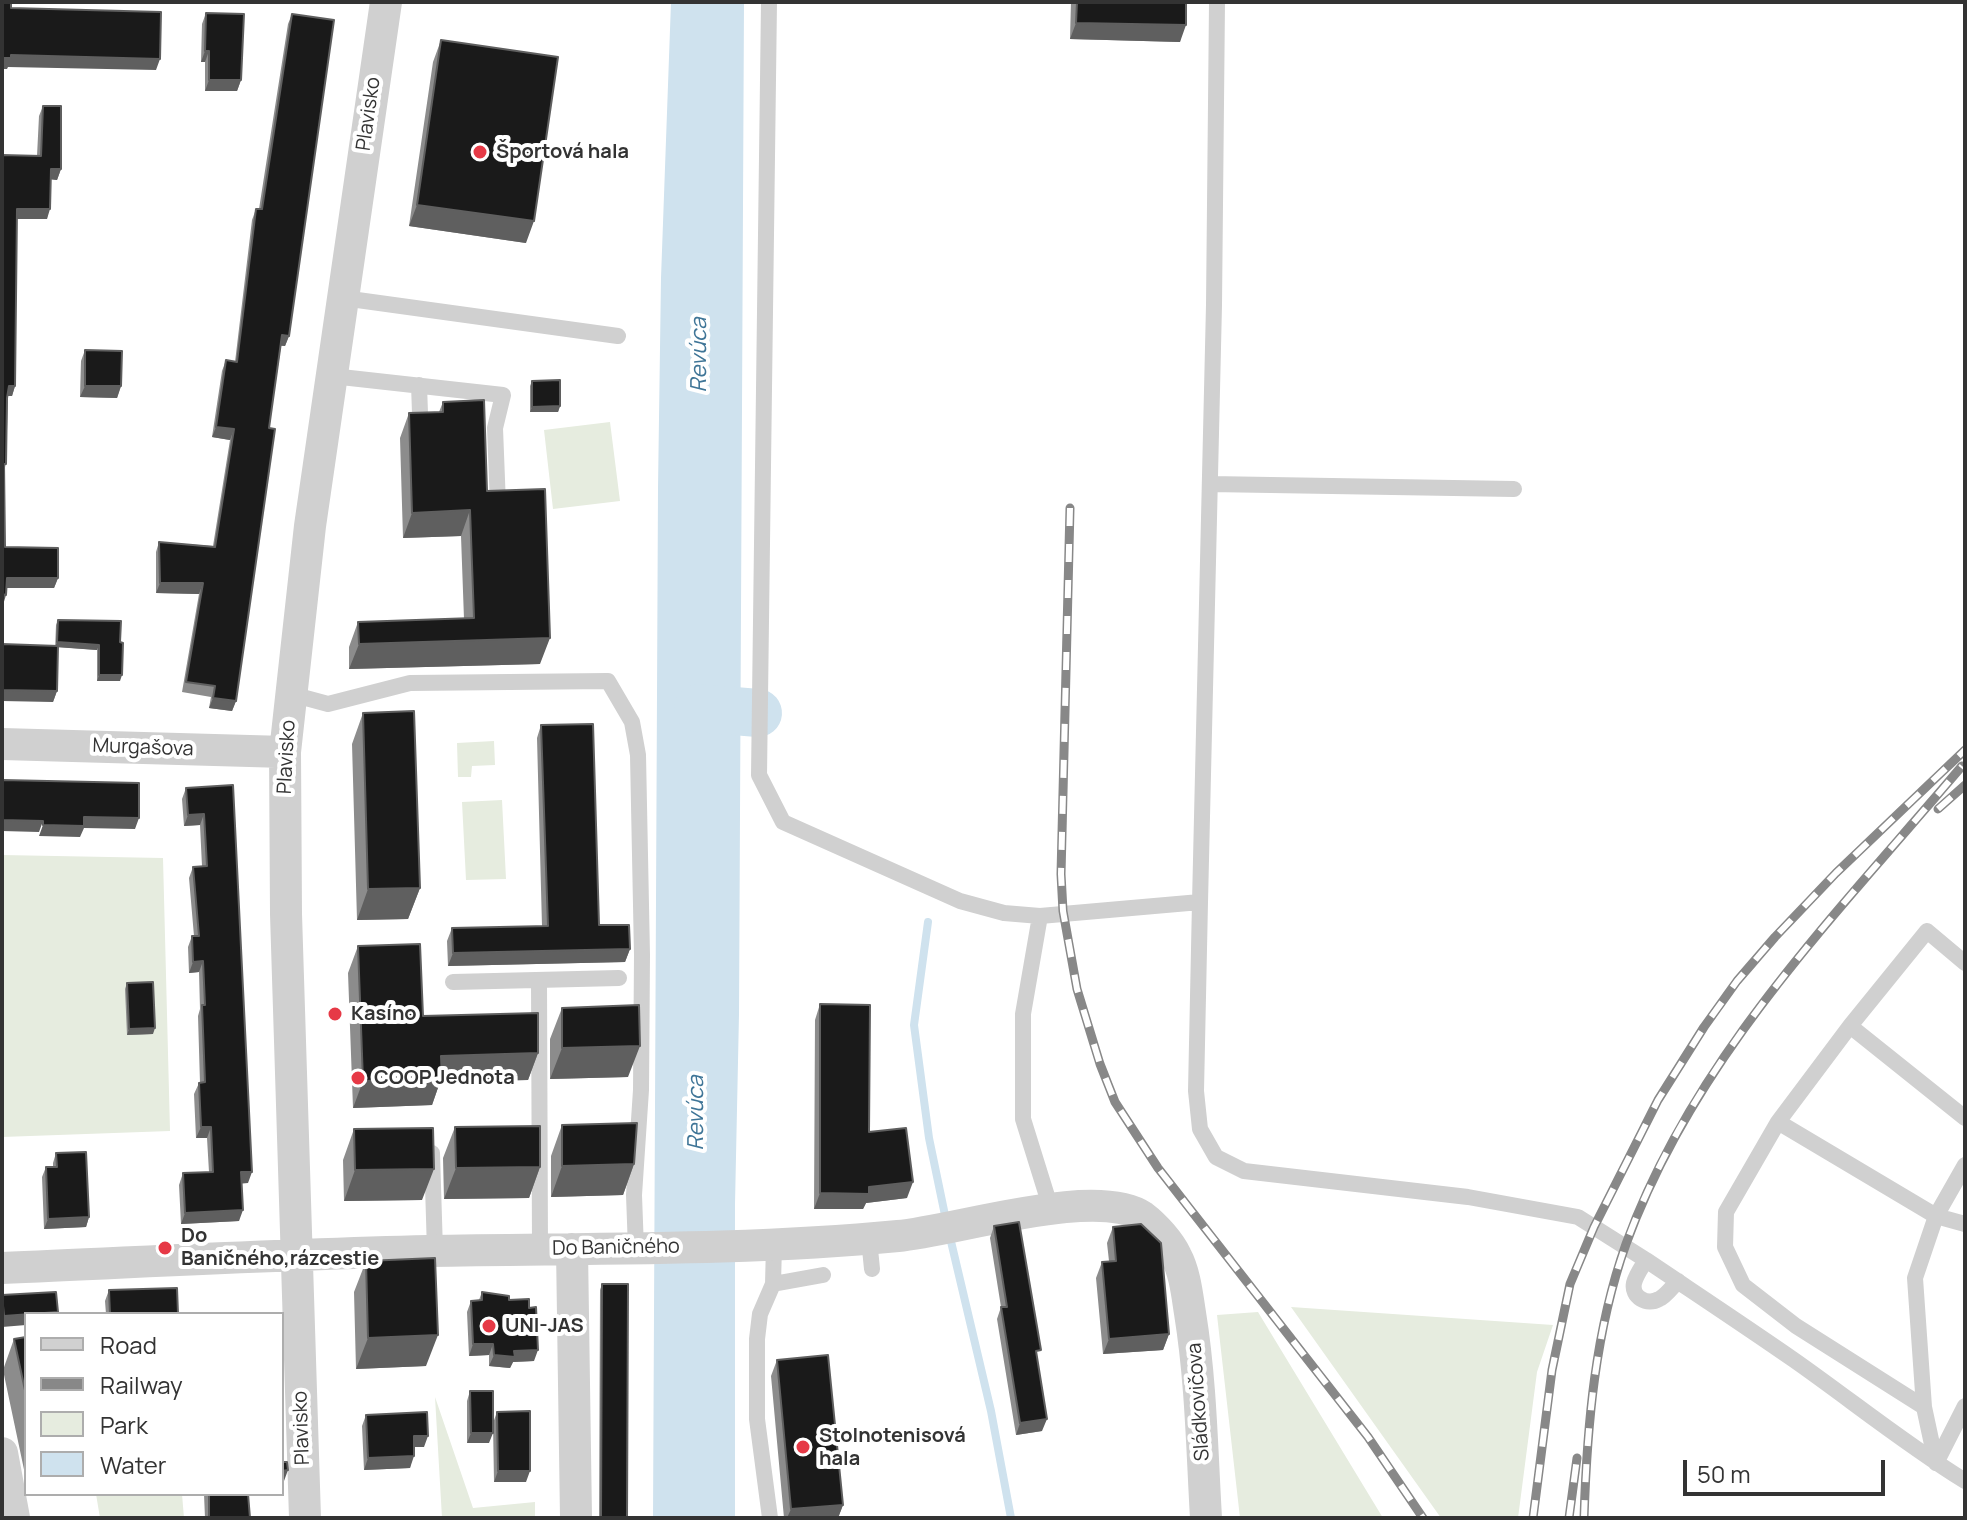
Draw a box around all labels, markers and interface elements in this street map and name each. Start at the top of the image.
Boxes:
street label: Plavisko [352,76,386,152]
place label: Športová hala [496,140,629,164]
marker: Športová hala [471,143,489,161]
water label: Revúca [687,318,713,392]
street label: Plavisko [273,719,301,795]
street label: Murgašova [92,734,194,762]
place label: Kasíno [351,1002,417,1026]
marker: Kasíno [326,1005,344,1023]
place label: COOP Jednota [374,1066,515,1090]
marker: COOP Jednota [349,1069,367,1087]
water label: Revúca [684,1076,710,1150]
place label: Do Baničného,rázcestie [181,1224,379,1271]
street label: Do Baničného [552,1235,680,1261]
marker: Do Baničného,rázcestie [156,1239,174,1257]
legend [24,1312,284,1496]
place label: UNI-JAS [505,1314,584,1338]
marker: UNI-JAS [480,1317,498,1335]
text: Road [100,1328,157,1361]
street label: Sládkovičova [1183,1342,1215,1462]
text: Railway [100,1368,183,1401]
street label: Plavisko [289,1390,315,1466]
text: Park [100,1408,148,1441]
place label: Stolnotenisová hala [819,1424,966,1471]
marker: Stolnotenisová hala [794,1438,812,1456]
scale bar [1687,1444,1889,1494]
text: Water [100,1448,167,1481]
text: 50 m [1697,1457,1751,1490]

